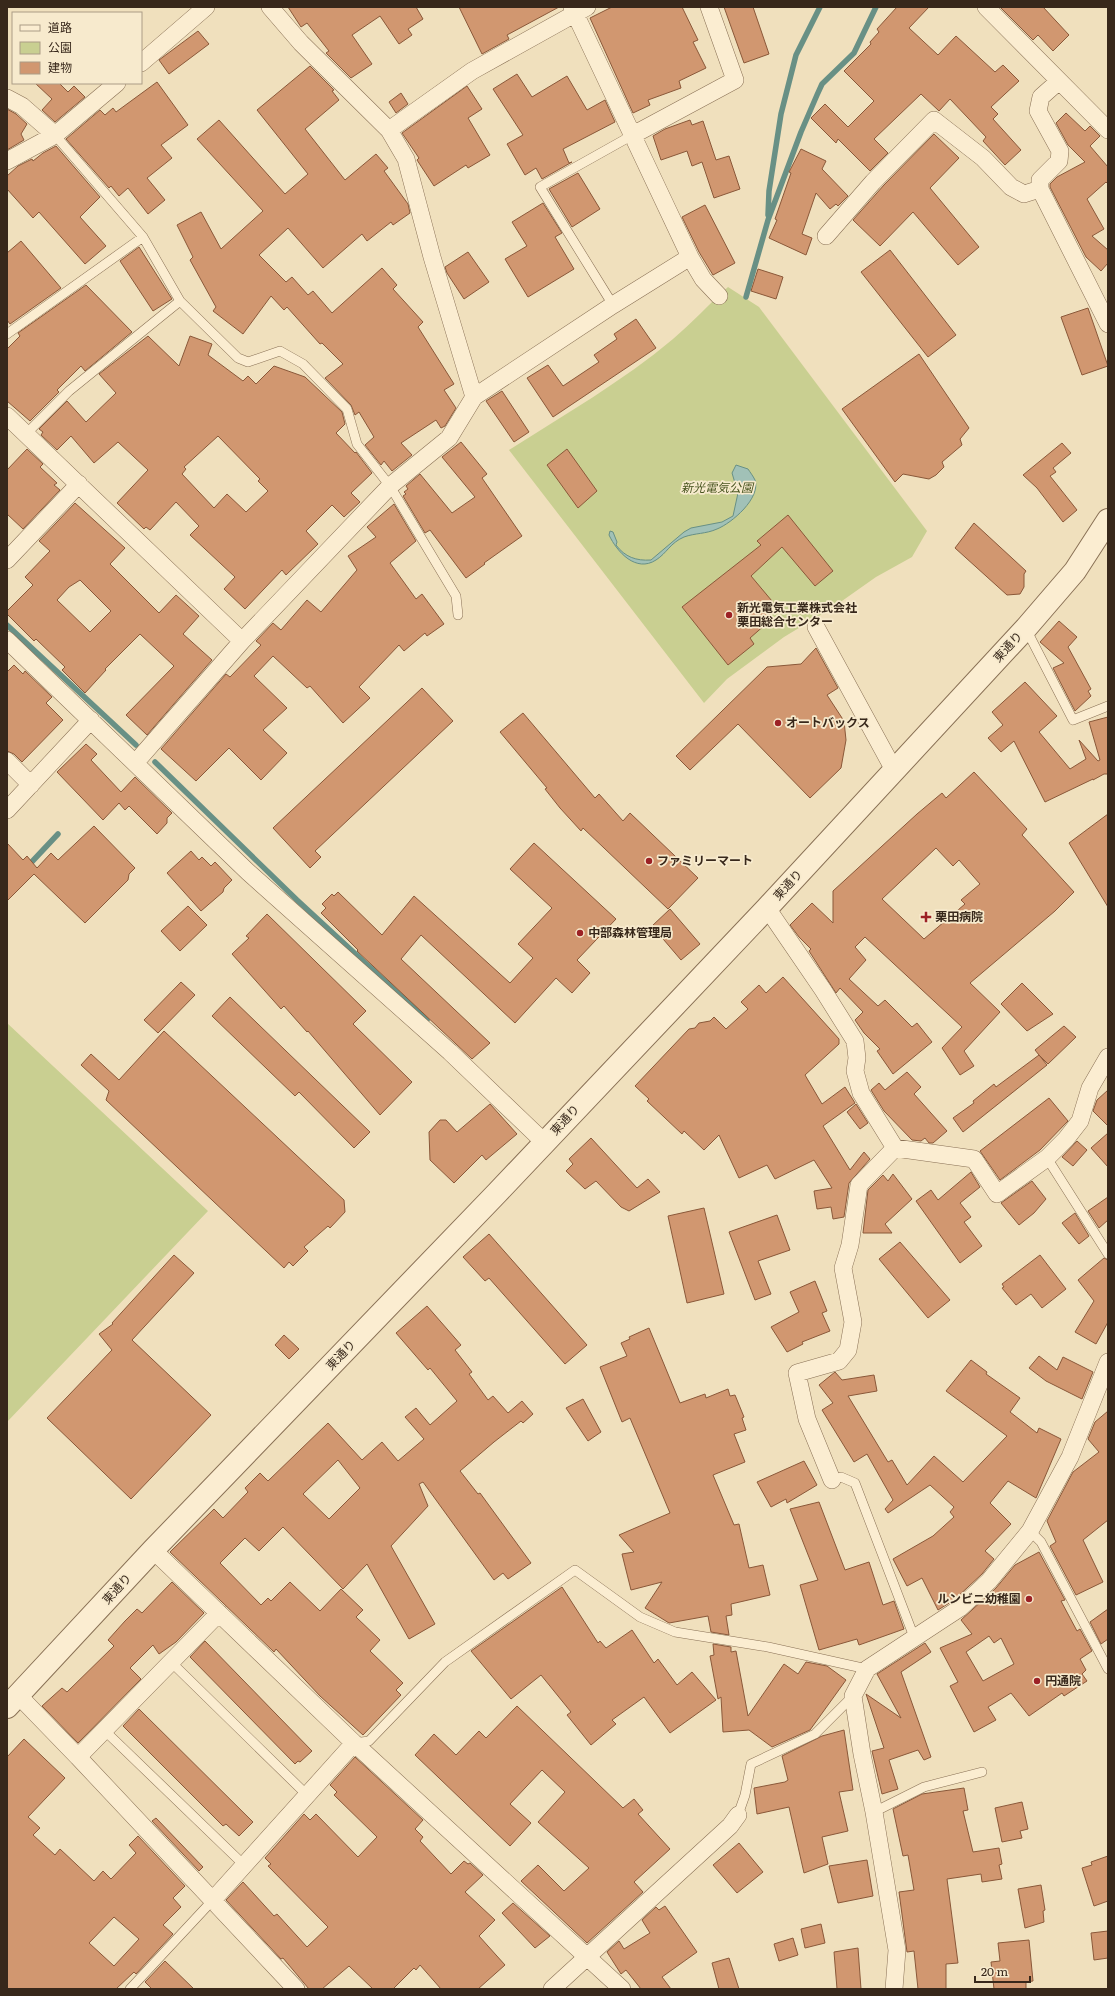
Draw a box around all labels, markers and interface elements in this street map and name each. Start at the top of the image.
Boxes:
legend [12,12,142,84]
text: 道路 [48,18,72,36]
text: 公園 [48,38,72,56]
text: 建物 [48,58,72,76]
park label: 新光電気公園 [681,478,755,496]
place label: 新光電気工業株式会社 栗田総合センター [737,598,857,630]
marker: 新光電気工業株式会社 栗田総合センター [724,610,734,620]
street label: 東通り [988,627,1026,666]
place label: オートバックス [786,713,870,731]
marker: オートバックス [773,718,783,728]
place label: ファミリーマート [657,851,753,869]
marker: ファミリーマート [644,856,654,866]
street label: 東通り [768,865,806,904]
place label: 栗田病院 [935,907,983,925]
marker: 栗田病院 [920,911,932,923]
place label: 中部森林管理局 [588,923,672,941]
marker: 中部森林管理局 [575,928,585,938]
street label: 東通り [545,1100,583,1139]
street label: 東通り [321,1335,359,1374]
street label: 東通り [97,1569,135,1608]
place label: ルンビニ幼稚園 [937,1589,1021,1607]
marker: ルンビニ幼稚園 [1024,1594,1034,1604]
place label: 円通院 [1045,1671,1081,1689]
marker: 円通院 [1032,1676,1042,1686]
scale bar [975,1958,1030,1984]
text: 20 m [981,1962,1008,1980]

